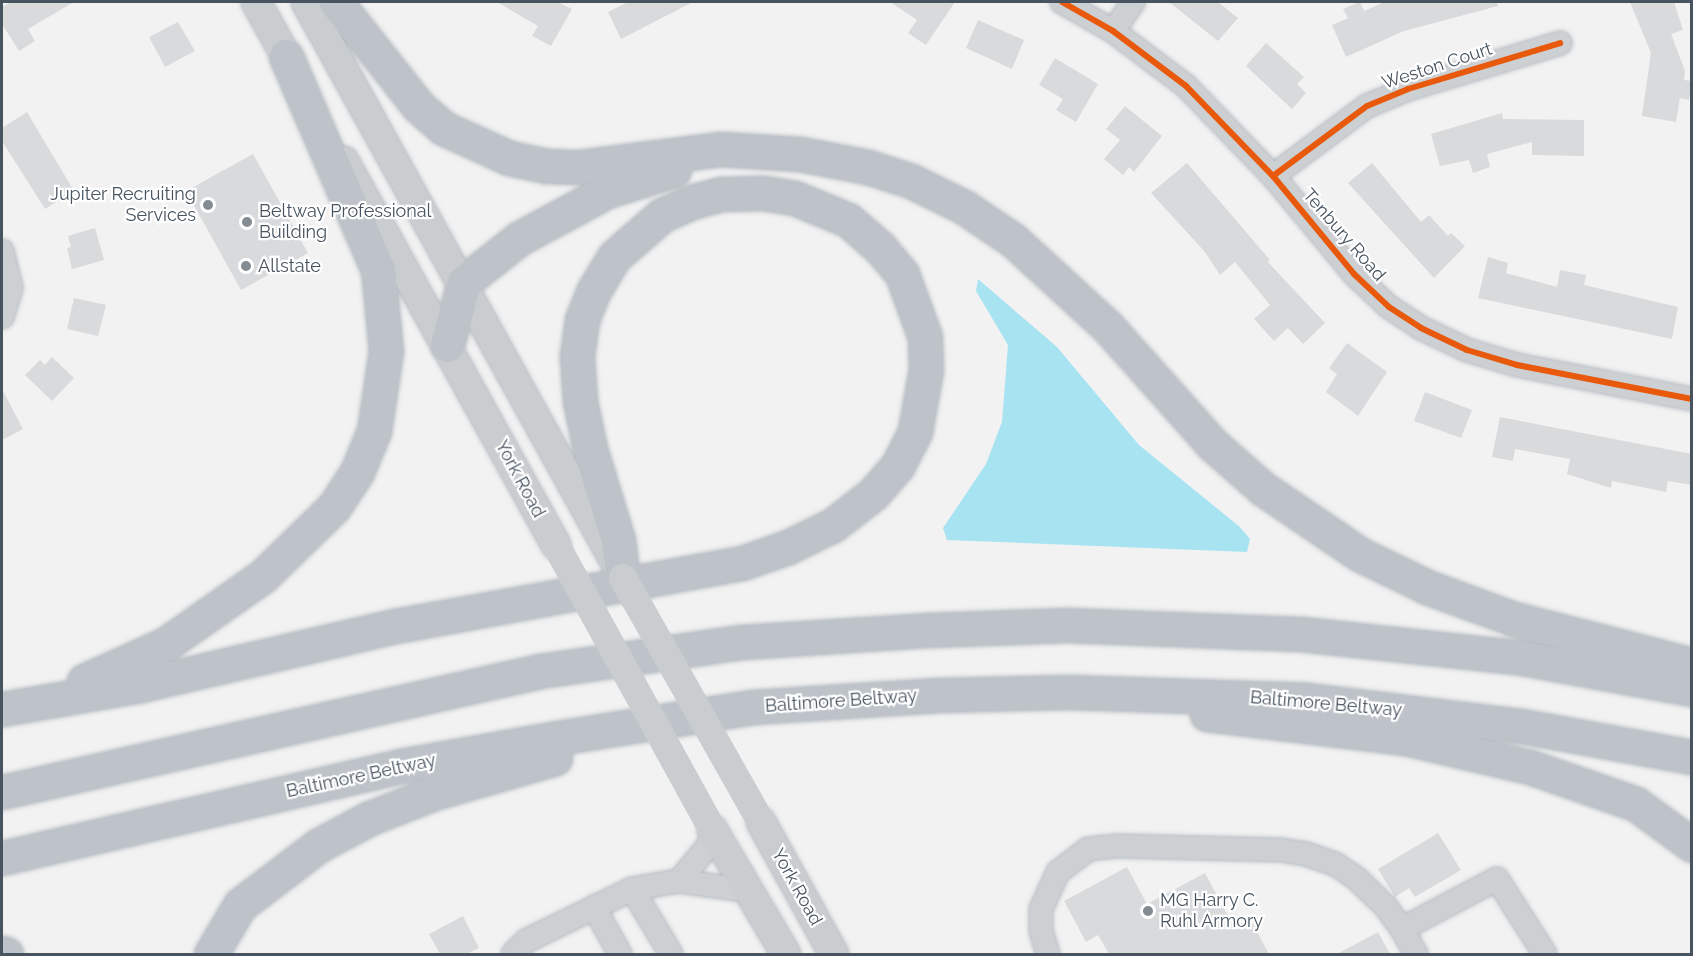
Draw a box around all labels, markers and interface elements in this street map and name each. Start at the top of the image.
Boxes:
street label: Weston Court [1379,38,1495,94]
place label: Jupiter Recruiting Services [50,184,196,226]
street label: Tenbury Road [1298,184,1390,286]
marker: Jupiter Recruiting Services [201,198,215,212]
place label: Beltway Professional Building [259,201,432,244]
marker: Beltway Professional Building [240,215,254,229]
place label: Allstate [258,255,321,277]
marker: Allstate [239,259,253,273]
street label: York Road [491,437,549,521]
street label: Baltimore Beltway [764,685,918,717]
street label: Baltimore Beltway [1249,687,1403,721]
street label: Baltimore Beltway [284,750,438,802]
street label: York Road [767,845,827,929]
place label: MG Harry C. Ruhl Armory [1160,890,1264,932]
marker: MG Harry C. Ruhl Armory [1141,904,1155,918]

